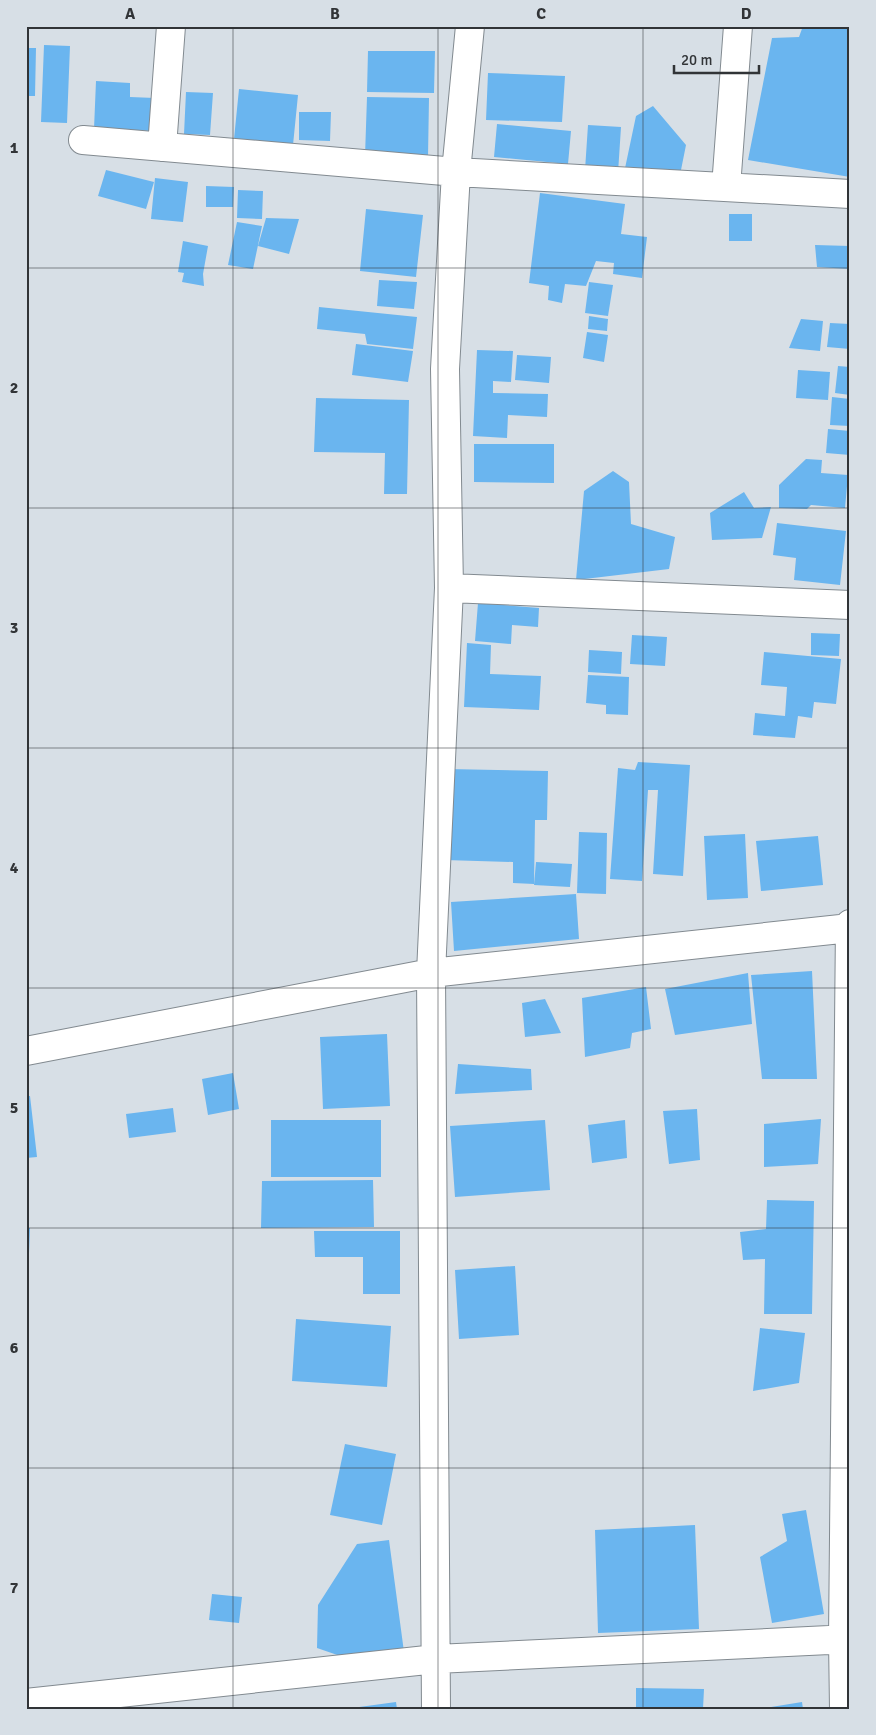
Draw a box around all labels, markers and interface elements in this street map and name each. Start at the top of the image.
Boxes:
text: A [125,4,136,24]
text: B [330,4,340,24]
text: C [536,4,546,24]
text: D [741,4,752,24]
scale bar [674,42,758,74]
text: 20 m [681,51,712,69]
text: 1 [10,138,19,158]
text: 2 [10,378,18,398]
text: 3 [10,618,18,638]
text: 4 [10,858,19,878]
text: 5 [10,1098,18,1118]
text: 6 [10,1338,19,1358]
text: 7 [10,1578,19,1598]

